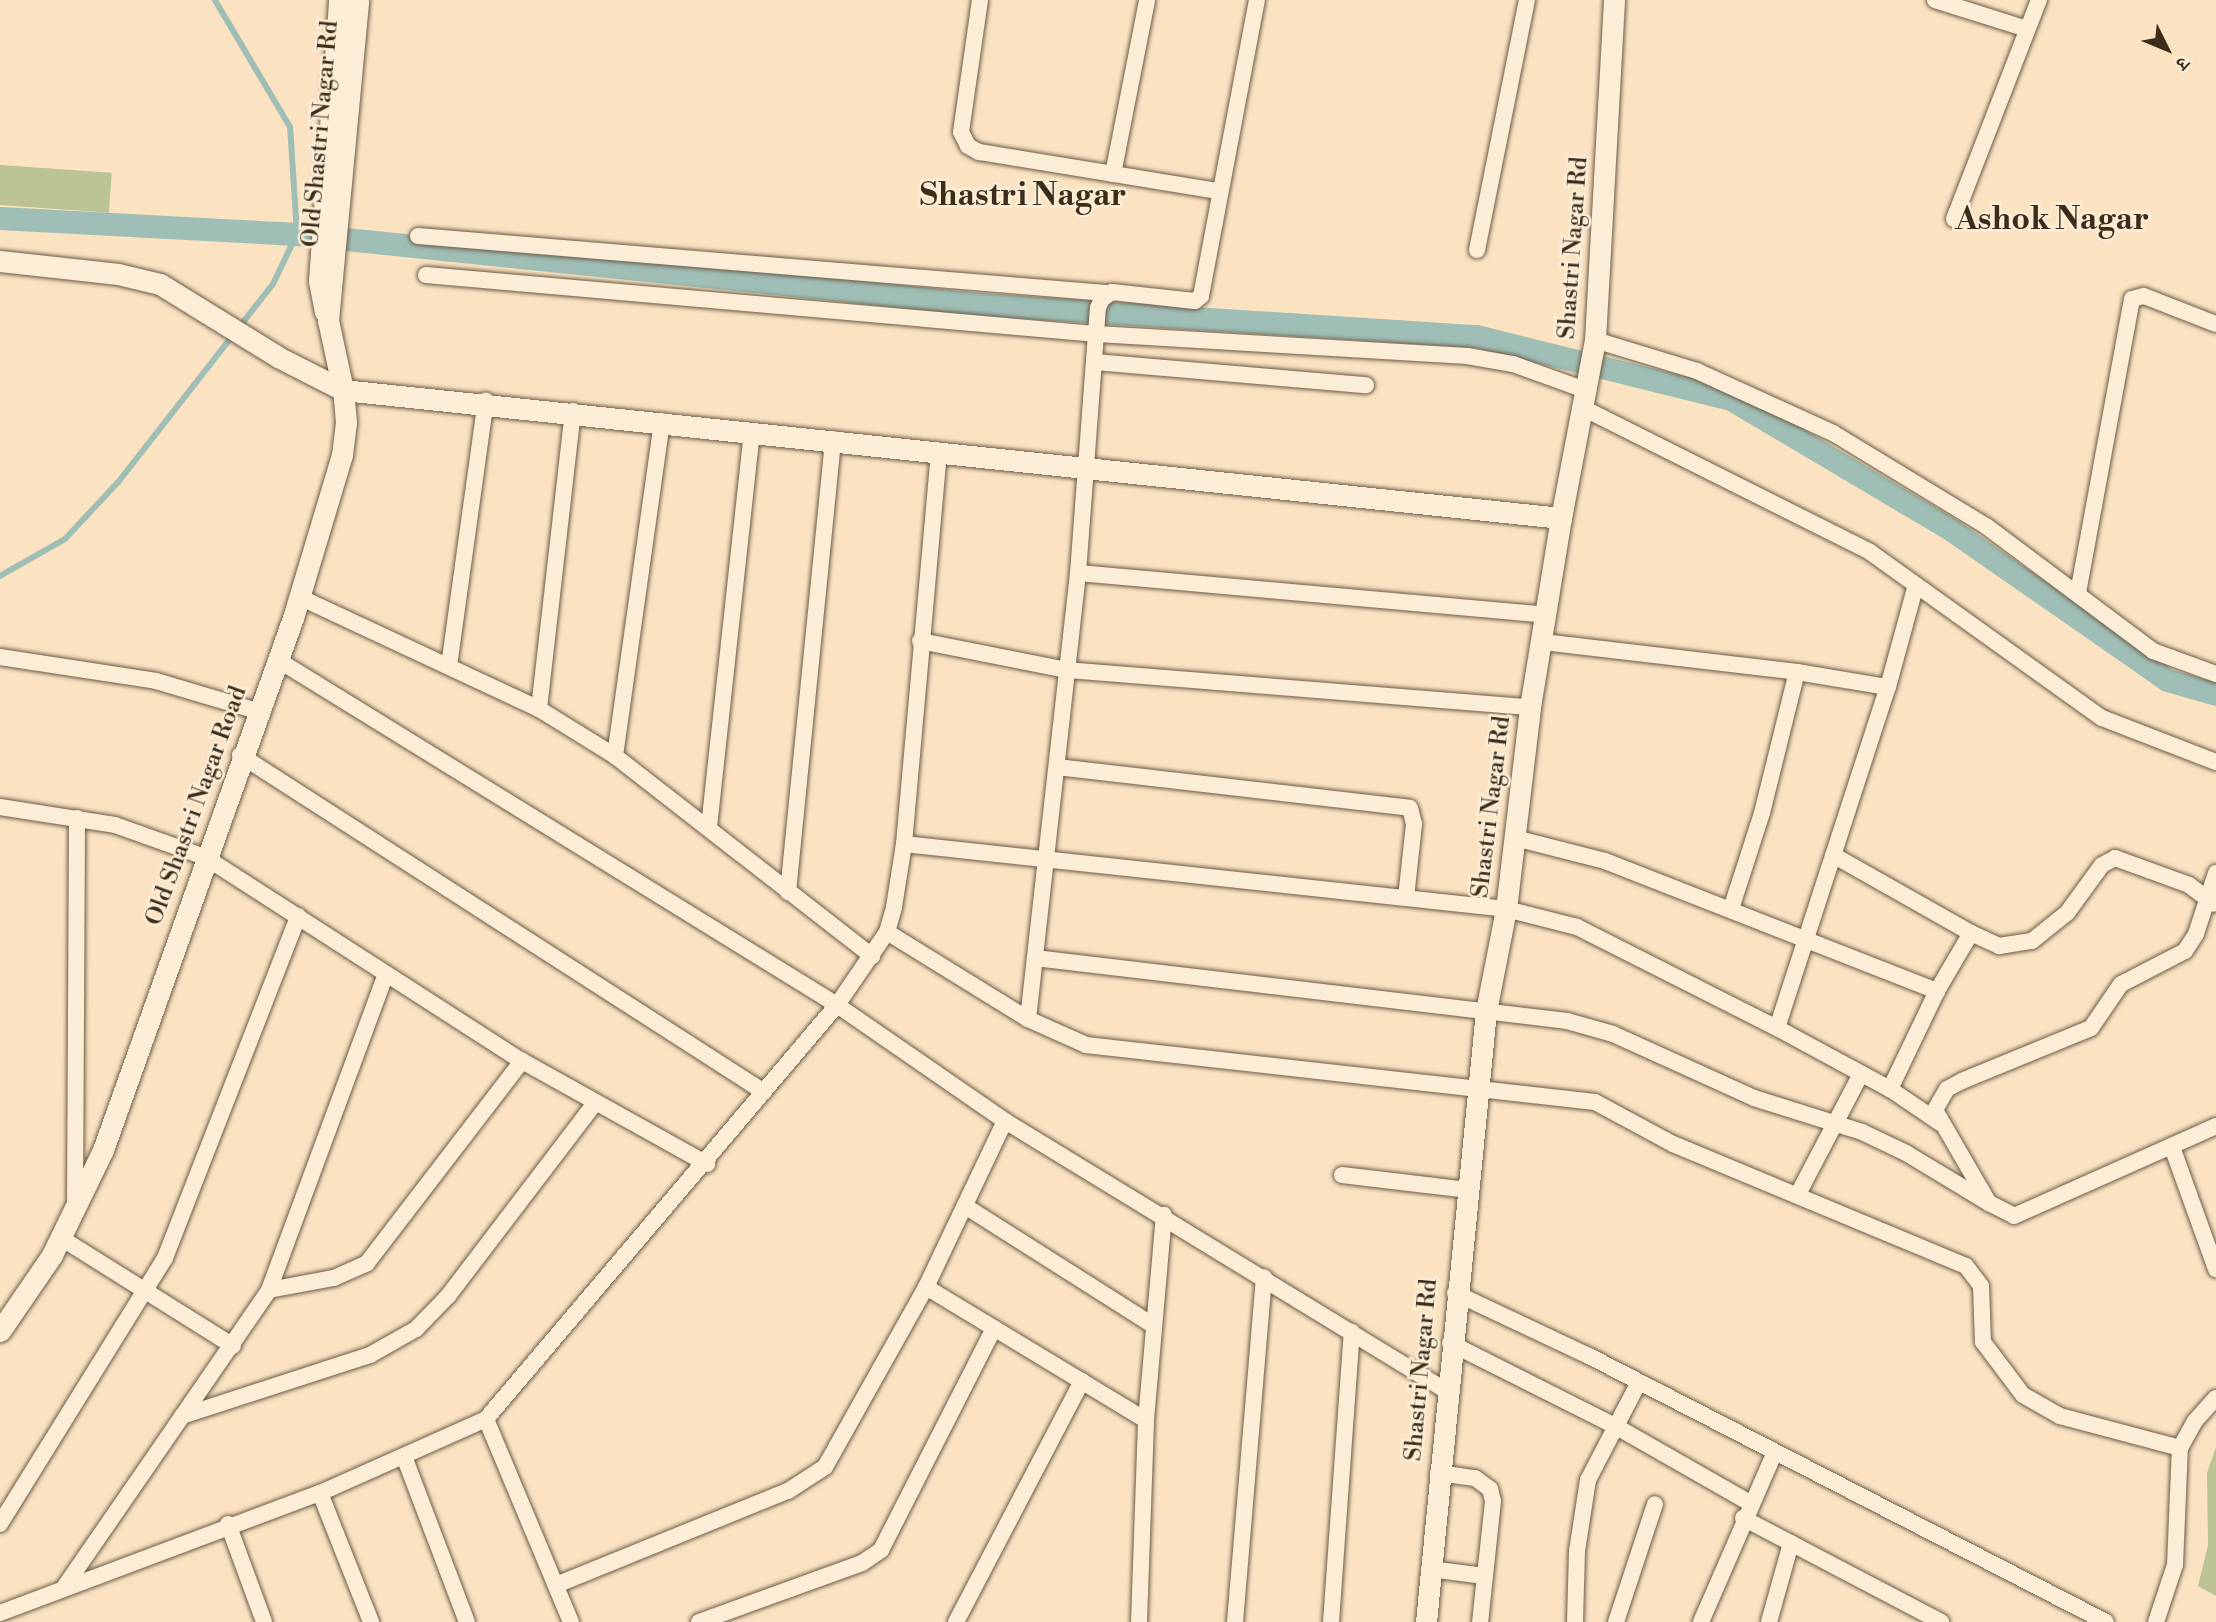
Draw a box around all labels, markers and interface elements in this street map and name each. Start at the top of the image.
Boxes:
north arrow [2132,14,2202,84]
street label: Old Shastri Nagar Rd [297,20,345,248]
text: उ [2170,52,2194,75]
street label: Shastri Nagar Rd [1553,156,1595,340]
district label: Shastri Nagar [920,176,1126,214]
district label: Ashok Nagar [1955,200,2149,238]
street label: Old Shastri Nagar Road [140,682,254,930]
street label: Shastri Nagar Rd [1467,714,1517,900]
street label: Shastri Nagar Rd [1400,1278,1444,1462]

